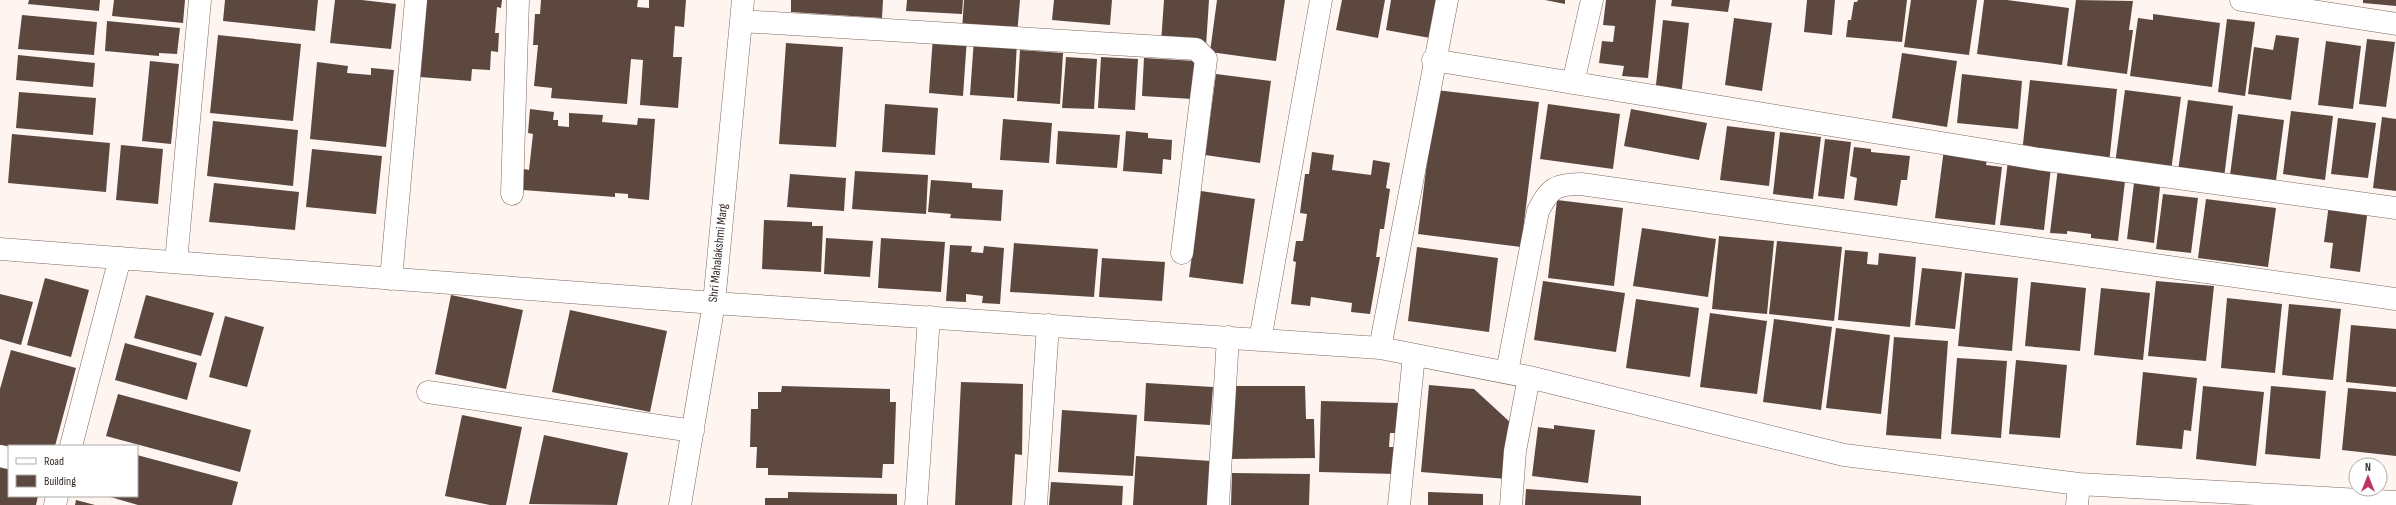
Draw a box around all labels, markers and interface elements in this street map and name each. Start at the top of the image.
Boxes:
street label: Shri Mahalakshmi Marg [705,203,731,303]
legend [8,445,138,497]
text: Road [44,454,64,469]
north arrow [2348,457,2388,497]
text: N [2365,461,2371,474]
text: Building [44,474,76,489]

